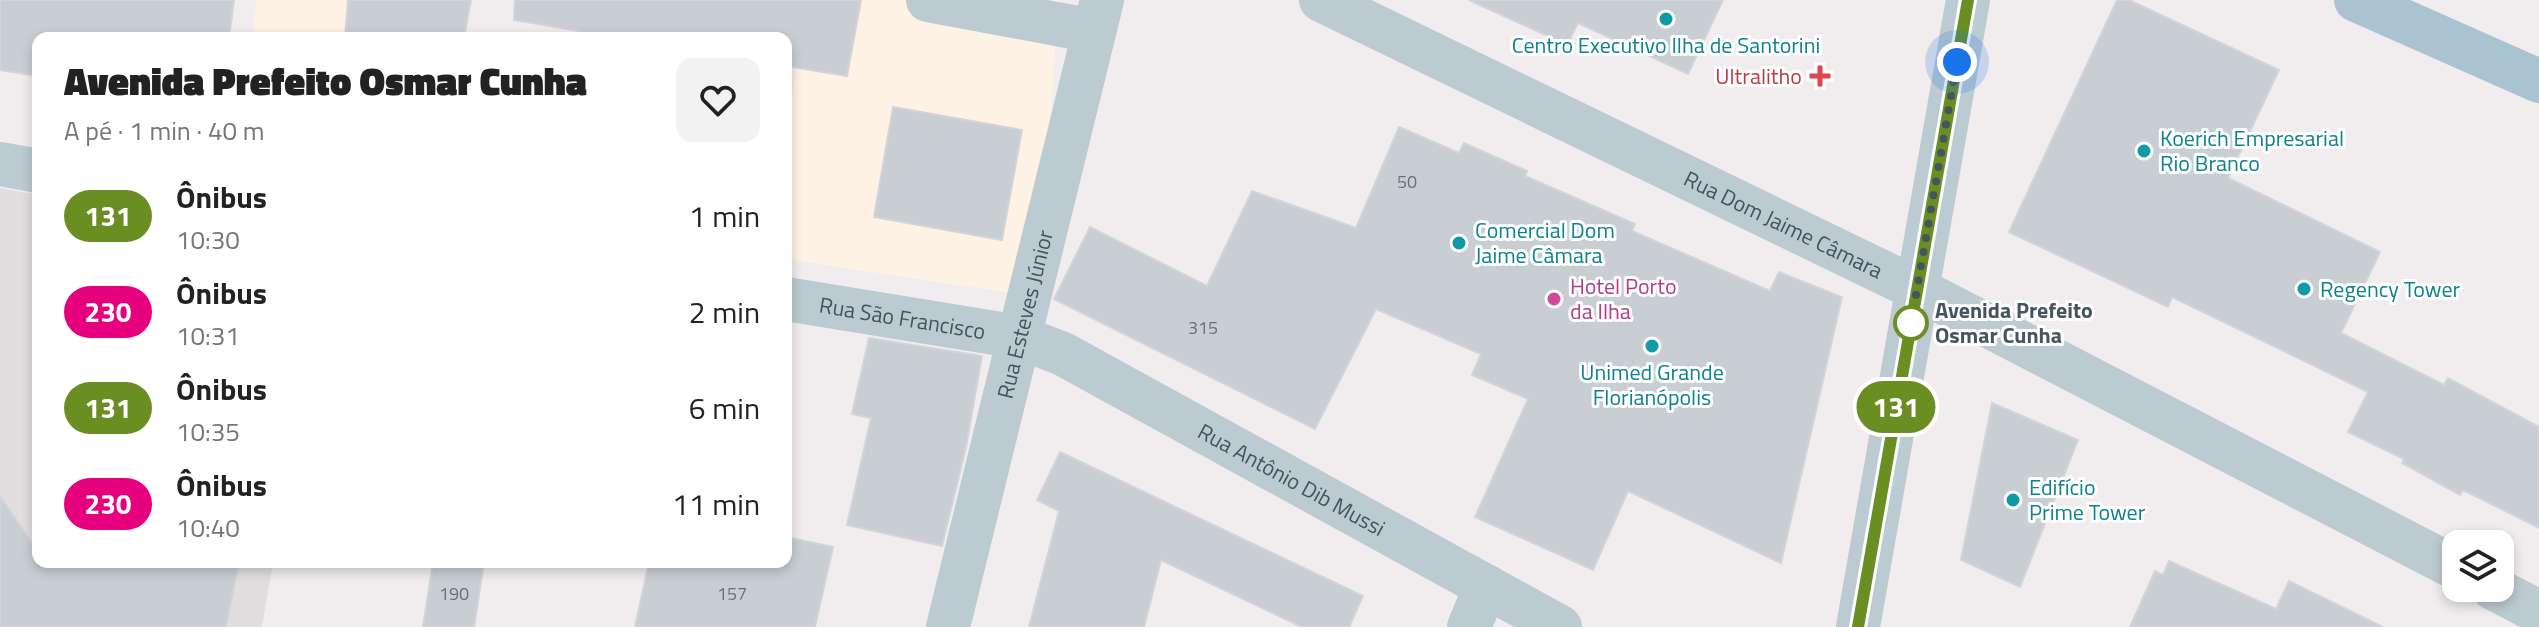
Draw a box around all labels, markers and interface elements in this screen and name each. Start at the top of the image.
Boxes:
marker: Centro Executivo Ilha de Santorini [1657,10,1675,28]
place label: Centro Executivo Ilha de Santorini [1512,28,1820,62]
your location [1937,42,1977,82]
text: Avenida Prefeito Osmar Cunha [64,52,587,110]
button: heart [676,58,760,142]
place label: Ultralitho [1715,59,1802,93]
marker: Ultralitho [1809,65,1831,87]
text: A pé · 1 min · 40 m [64,111,264,150]
place label: Koerich Empresarial Rio Branco [2160,121,2344,180]
marker: Koerich Empresarial Rio Branco [2135,142,2153,160]
street label: Rua Dom Jaime Câmara [1678,161,1889,287]
house number: 50 [1397,168,1417,195]
text: Ônibus [176,174,267,220]
text: 1 min [689,193,760,239]
text: 131 [84,194,132,237]
place label: Comercial Dom Jaime Câmara [1475,213,1615,272]
text: 10:30 [176,220,240,259]
street label: Rua Esteves Júnior [988,226,1062,402]
marker: Comercial Dom Jaime Câmara [1450,234,1468,252]
place label: Hotel Porto da Ilha [1570,269,1677,328]
text: Ônibus [176,270,267,316]
place label: Regency Tower [2320,272,2461,306]
marker: Regency Tower [2295,280,2313,298]
street label: Rua São Francisco [817,288,988,348]
text: 2 min [689,289,760,335]
text: 230 [84,290,132,333]
marker: Hotel Porto da Ilha [1545,290,1563,308]
place label: Avenida Prefeito Osmar Cunha [1935,293,2093,352]
marker: Avenida Prefeito Osmar Cunha [1894,306,1928,340]
house number: 315 [1188,314,1218,341]
text: 10:31 [176,316,240,355]
marker: Unimed Grande Florianópolis [1643,337,1661,355]
place label: Unimed Grande Florianópolis [1580,355,1724,414]
text: Ônibus [176,366,267,412]
line badge: 131 [1850,381,1942,433]
text: 6 min [689,385,760,431]
text: 131 [1872,385,1920,428]
text: 131 [84,386,132,429]
text: 10:35 [176,412,240,451]
street label: Rua Antônio Dib Mussi [1192,414,1391,545]
text: Ônibus [176,462,267,508]
place label: Edifício Prime Tower [2029,470,2146,529]
text: 11 min [672,481,760,527]
text: 230 [84,482,132,525]
marker: Edifício Prime Tower [2004,491,2022,509]
text: 10:40 [176,508,240,547]
map controls [2442,530,2514,602]
button: layers [2442,530,2514,602]
house number: 190 [439,580,469,607]
house number: 157 [717,580,747,607]

